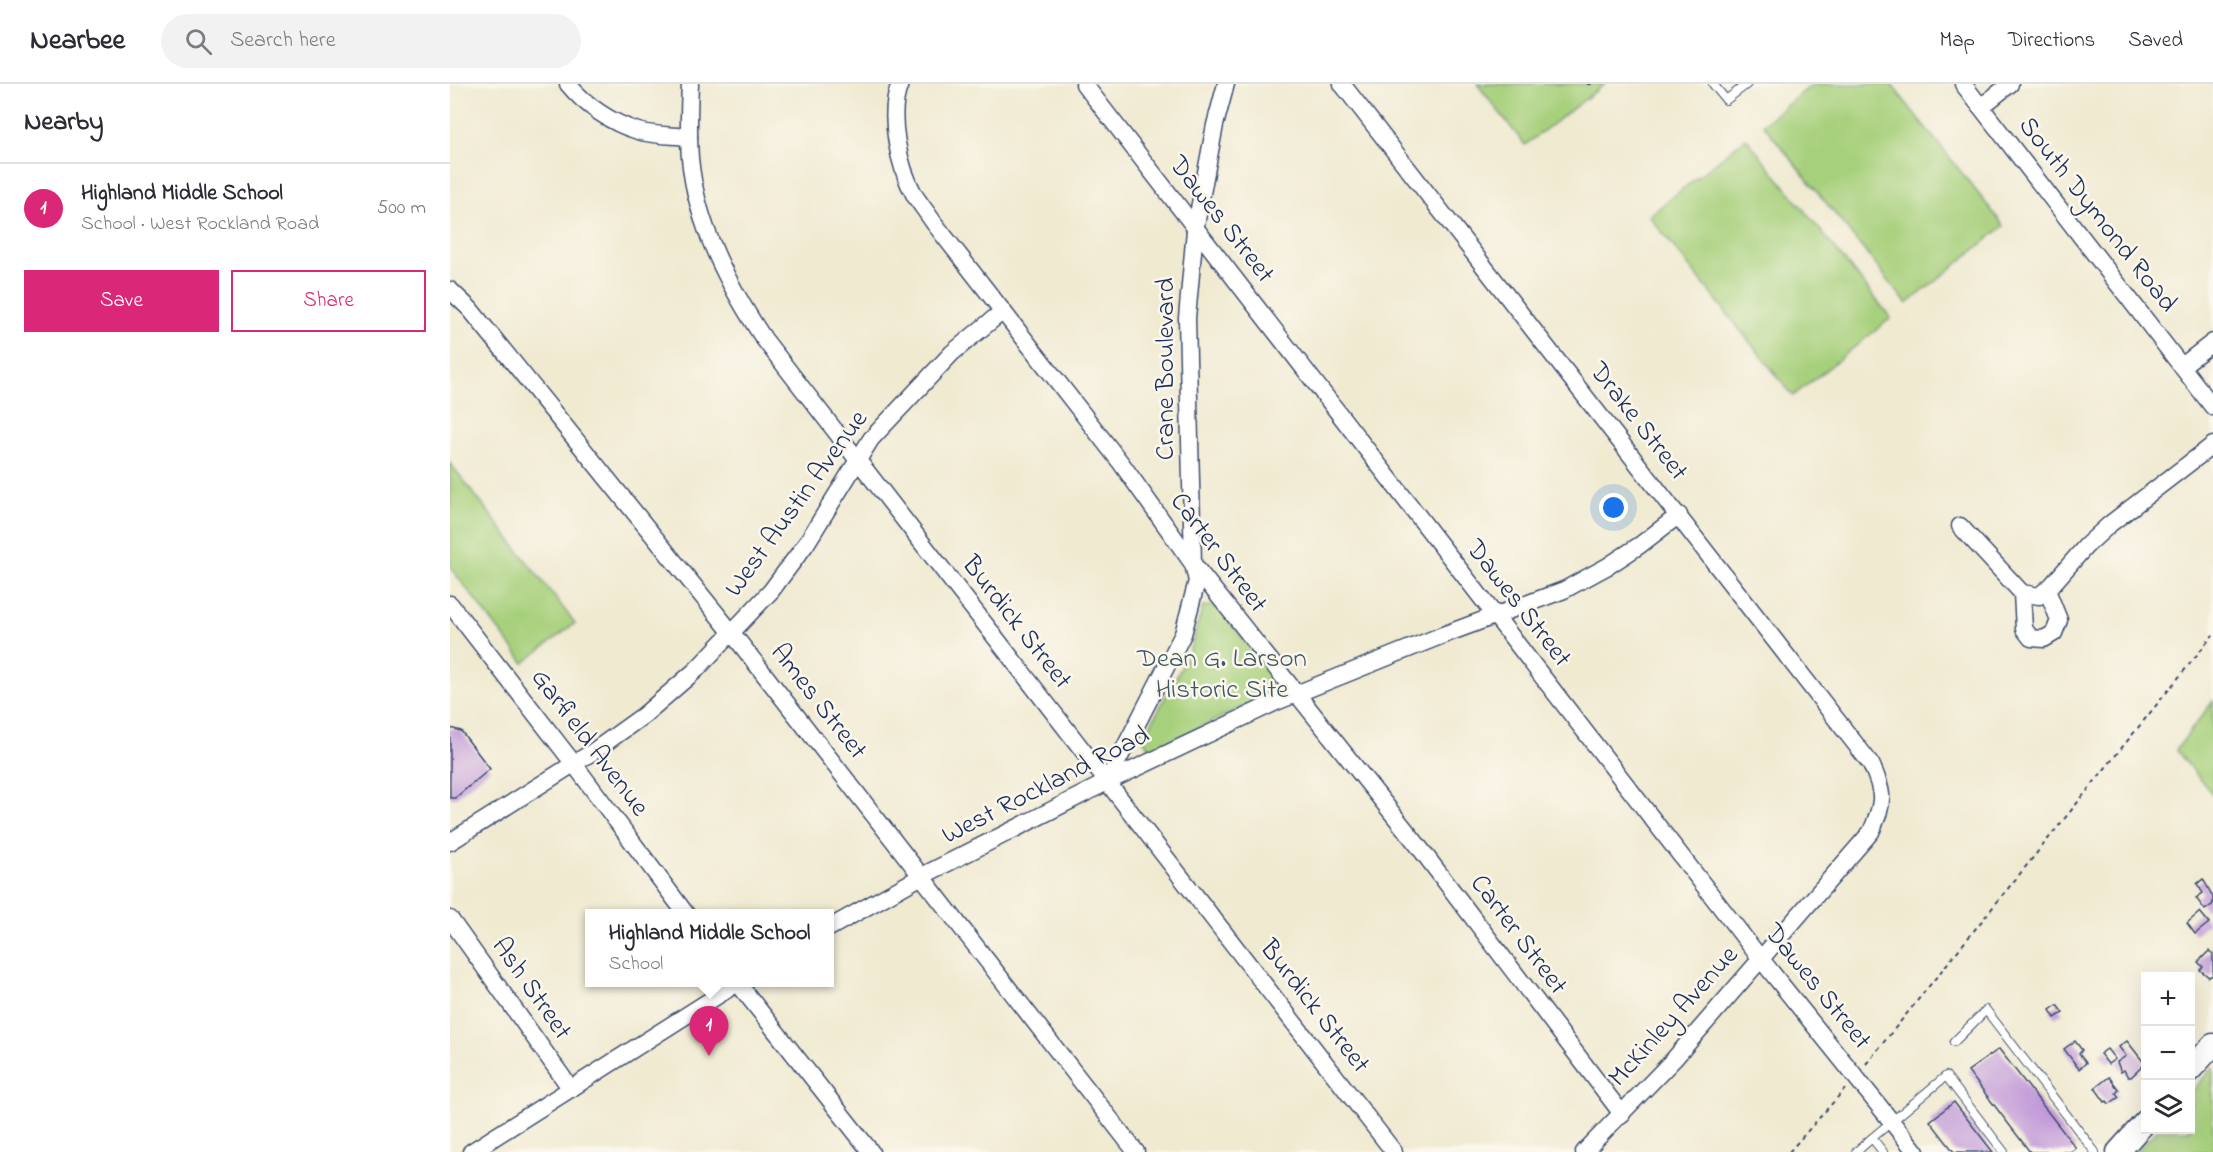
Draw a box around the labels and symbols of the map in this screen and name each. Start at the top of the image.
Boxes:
street label: South Dymond Road [2008,109,2186,321]
street label: Dawes Street [1158,147,1283,292]
street label: Crane Boulevard [1147,278,1186,460]
street label: Drake Street [1578,353,1697,490]
street label: West Austin Avenue [716,402,879,606]
street label: Carter Street [1160,485,1276,621]
your location [1599,493,1628,522]
street label: Dawes Street [1455,531,1580,676]
street label: Burdick Street [951,547,1081,698]
street label: Ames Street [760,636,876,768]
park label: Dean G. Larson Historic Site [1136,640,1307,710]
street label: Garfield Avenue [520,661,658,826]
street label: West Rockland Road [935,717,1157,855]
street label: Carter Street [1460,867,1576,1003]
street label: Dawes Street [1753,915,1880,1059]
street label: Ash Street [481,929,581,1049]
street label: Burdick Street [1249,931,1379,1082]
street label: McKinley Avenue [1600,937,1749,1096]
pin: 1 [690,1006,728,1056]

